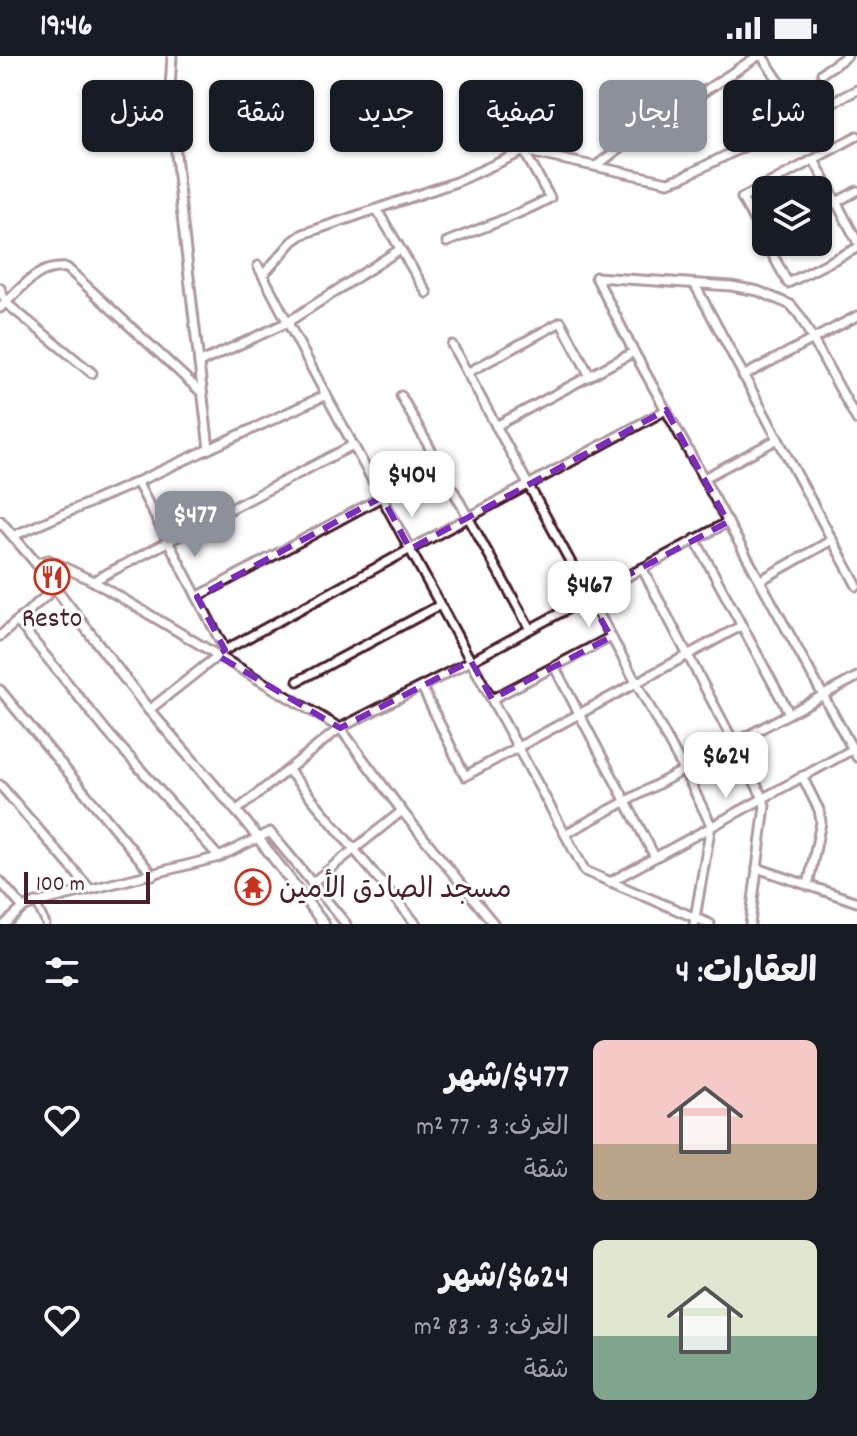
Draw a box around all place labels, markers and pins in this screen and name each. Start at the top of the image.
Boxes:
pin: $404 [365,451,459,519]
pin: $477 [148,491,242,559]
restaurant icon: Resto [33,558,71,596]
pin: $467 [542,561,636,629]
place label: Resto [22,601,82,641]
pin: $624 [679,732,773,800]
temple icon: مسجد الصادق الأمين [234,868,272,906]
place label: مسجد الصادق الأمين [279,869,512,912]

